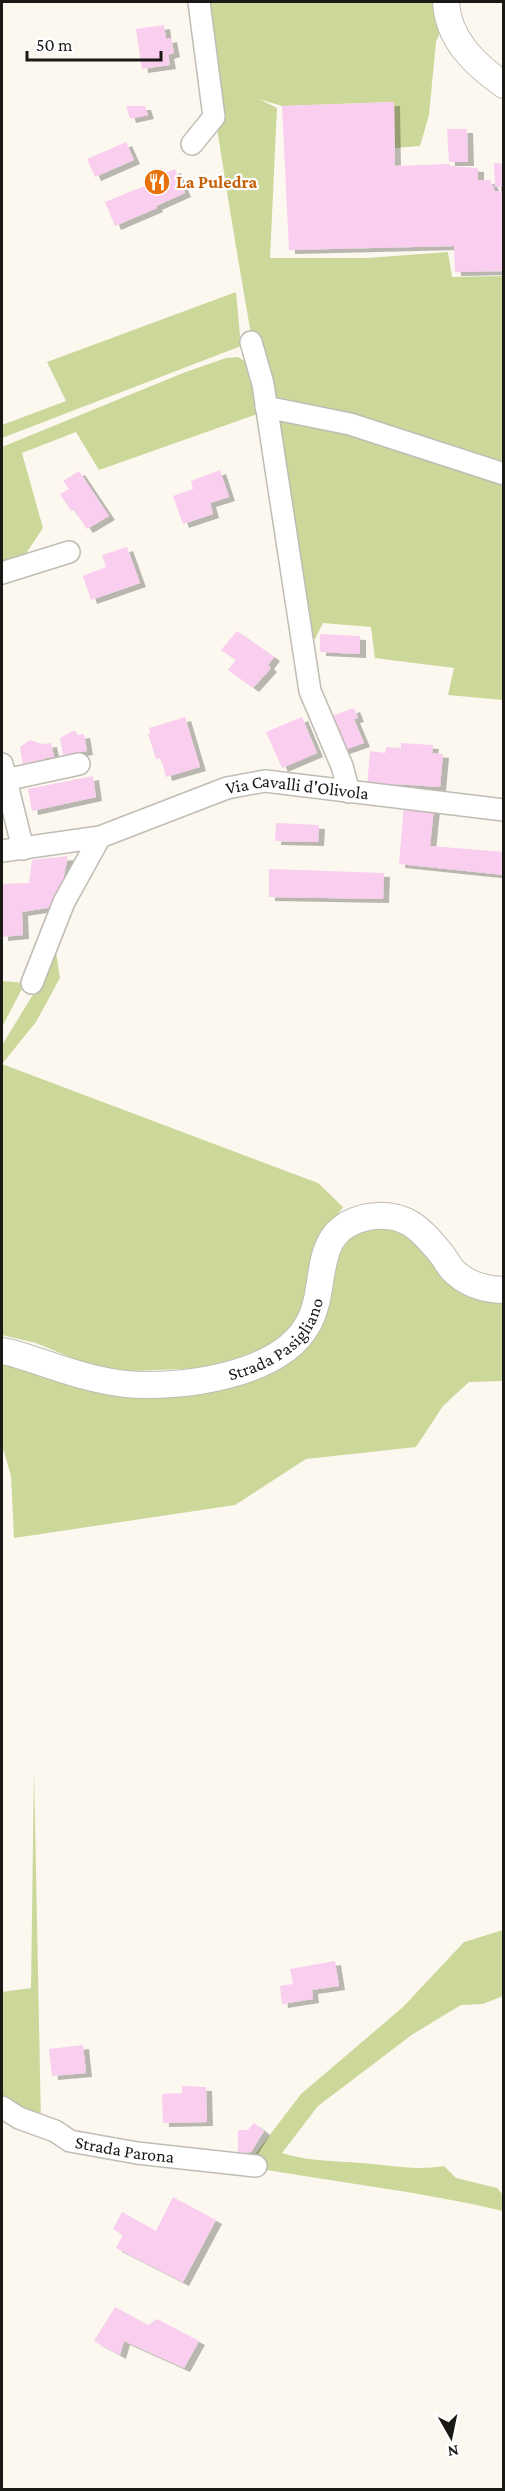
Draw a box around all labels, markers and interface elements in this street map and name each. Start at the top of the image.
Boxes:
scale bar [27,24,160,62]
text: 50 m [36,35,73,55]
restaurant icon: La Puledra [142,167,172,197]
place label: La Puledra [176,172,257,192]
street label: Via Cavalli d'Olivola [224,771,370,804]
street label: Strada Pasigliano [226,1296,327,1384]
street label: Strada Parona [74,2132,175,2167]
north arrow [421,2407,481,2467]
text: N [446,2442,460,2461]

